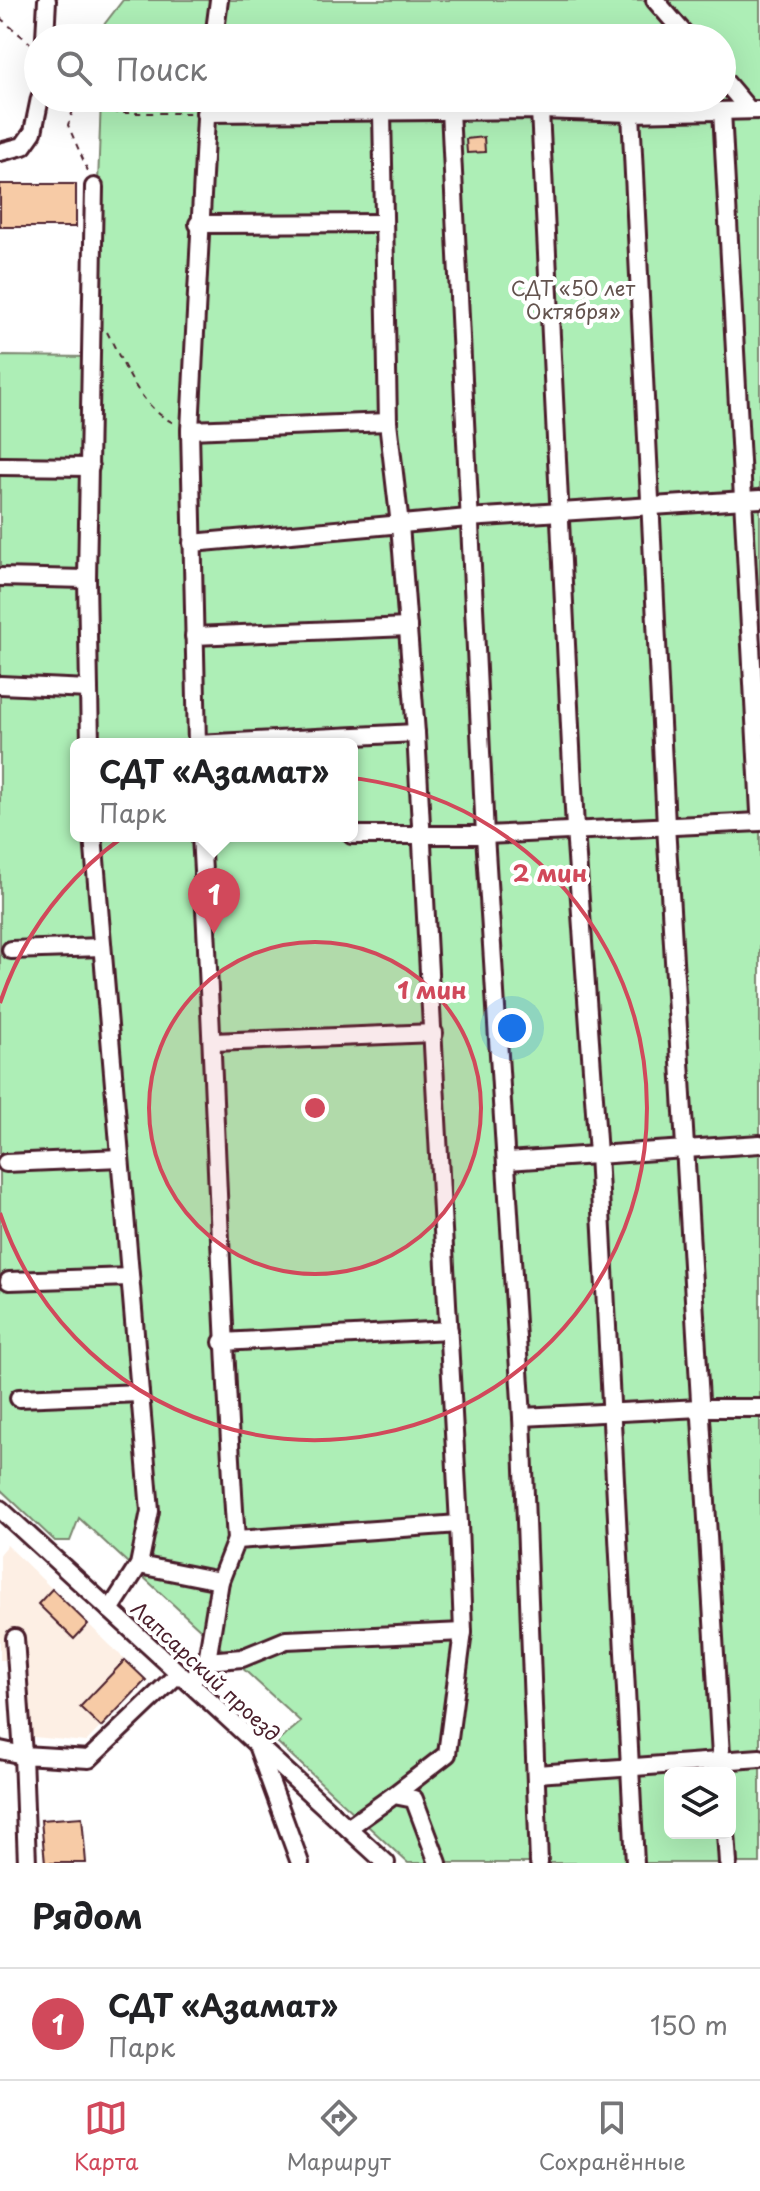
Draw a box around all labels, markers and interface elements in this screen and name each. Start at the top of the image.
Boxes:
search box [24,24,736,112]
icon: search [52,46,96,90]
text: Поиск [116,46,207,91]
park label: СДТ «50 лет Октября» [511,273,635,326]
popup [70,738,358,842]
text: СДТ «Азамат» [99,748,329,793]
text: Парк [99,793,166,832]
text: 2 мин [513,854,587,890]
pin: 1 [188,868,240,934]
text: 1 мин [397,971,467,1007]
your location [492,1008,532,1048]
centre of rings [301,1094,329,1122]
street label: Лапсарский проезд [125,1594,287,1748]
map controls [664,1767,736,1839]
button: layers [664,1767,736,1839]
text: Рядом [32,1889,143,1941]
text: СДТ «Азамат» [108,1982,338,2027]
text: 1 [52,2005,64,2044]
text: 150 m [650,2005,728,2044]
text: Парк [108,2027,175,2066]
tab: Карта [74,2096,139,2177]
tab: Маршрут [287,2096,391,2177]
tab: Сохранённые [539,2096,686,2177]

